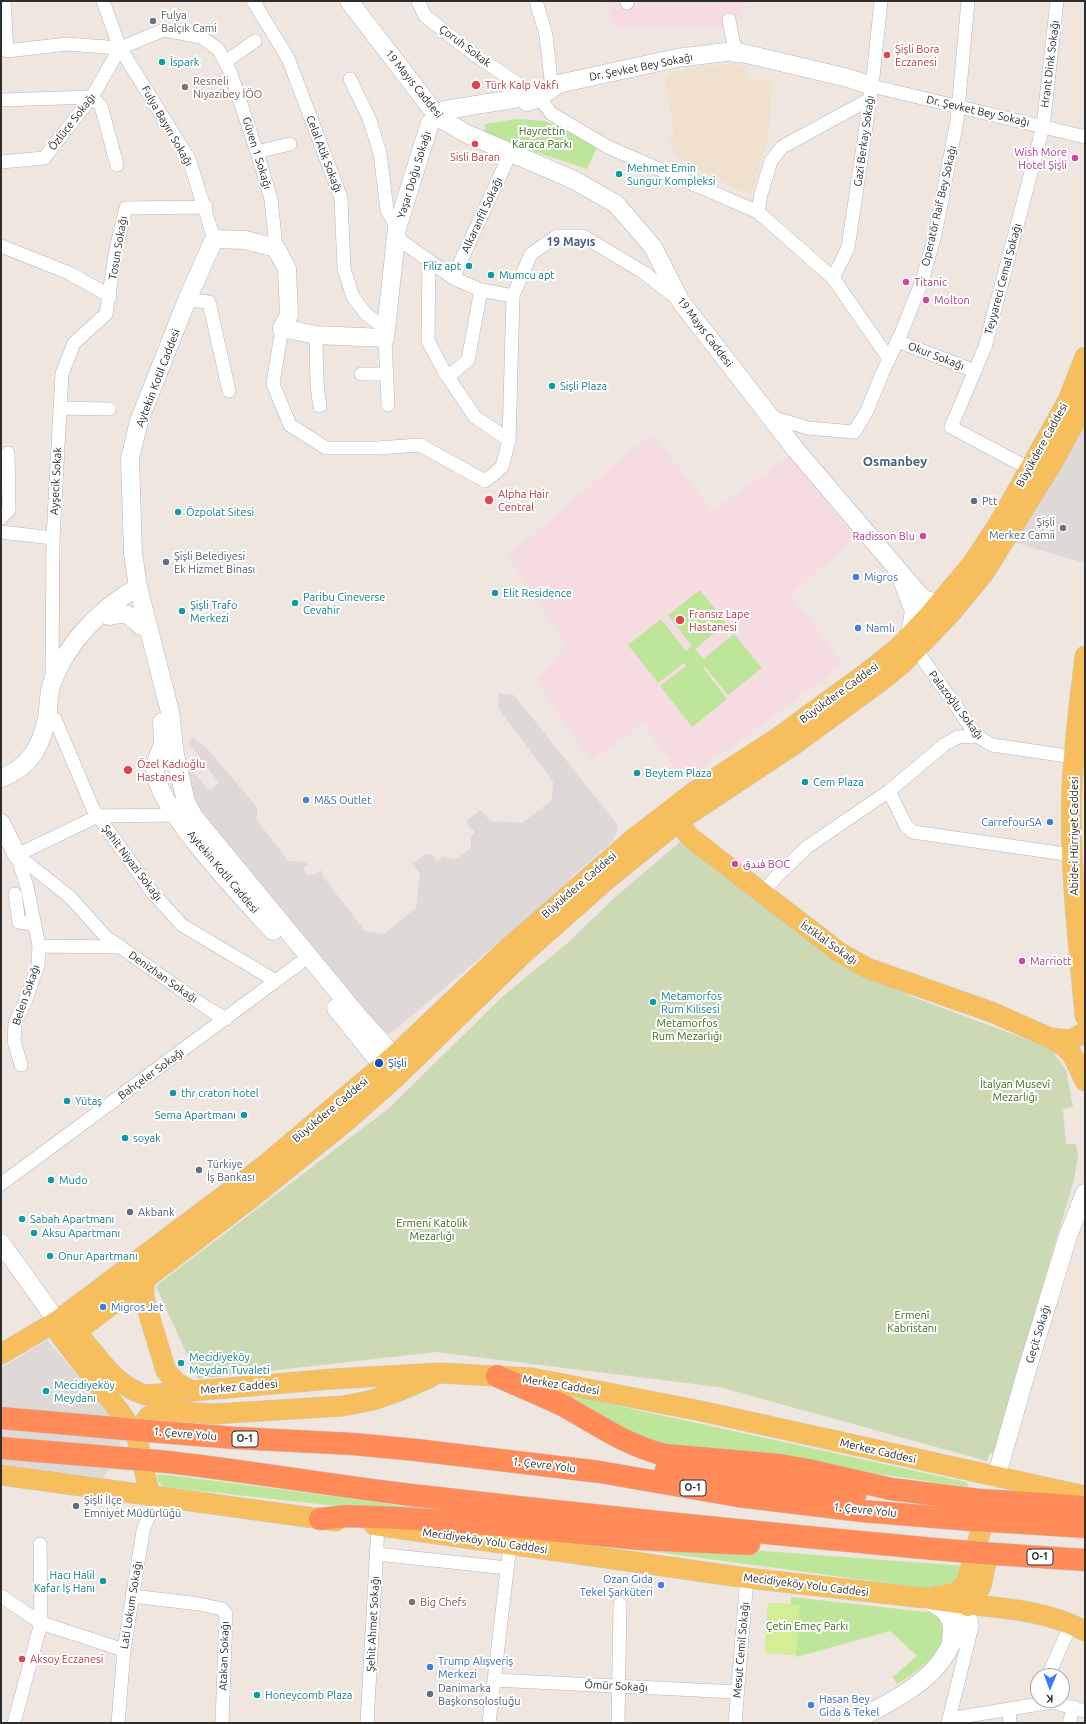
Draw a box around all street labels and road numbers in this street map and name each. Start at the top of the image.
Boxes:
street label: Hrant Dink Sokağı [1038,20,1062,108]
street label: Çoruh Sokak [437,22,493,70]
street label: 19 Mayıs Caddesi [382,47,446,121]
street label: Dr. Şevket Bey Sokağı [588,50,694,84]
street label: Fulya Bayırı Sokağı [139,83,195,169]
street label: Özlüce Sokağı [46,91,98,153]
street label: Dr. Şevket Bey Sokağı [925,93,1031,129]
street label: Gazi Berkay Sokağı [851,95,877,187]
street label: Celal Atik Sokağı [303,114,345,194]
street label: Güven 1 Sokağı [240,115,274,191]
street label: Yaşar Doğu Sokağı [394,130,434,220]
street label: Operatör Raif Bey Sokağı [919,144,959,268]
street label: Alkaranfil Sokağı [459,175,505,255]
street label: Tosun Sokağı [106,215,130,281]
street label: Teyyareci Cemal Sokağı [982,222,1024,336]
street label: 19 Mayıs Caddesi [674,294,736,370]
street label: Aytekin Kotil Caddesi [133,327,183,429]
street label: Okur Sokağı [906,339,966,373]
street label: Büyükdere Caddesi [1013,401,1071,489]
street label: Ayşecik Sokak [48,447,64,515]
street label: Büyükdere Caddesi [797,660,881,726]
street label: Palazoğlu Sokağı [926,668,986,742]
street label: Abide-i Hürriyet Caddesi [1067,776,1081,896]
street label: Şehit Niyazi Sokağı [99,822,165,904]
street label: Aytekin Kotil Caddesi [185,828,261,916]
street label: Büyükdere Caddesi [539,849,619,921]
street label: İstiklal Sokağı [798,919,860,967]
street label: Denizhan Sokağı [126,948,200,1006]
street label: Belen Sokağı [9,963,43,1027]
street label: Bahçeler Sokağı [116,1046,186,1102]
street label: Büyükdere Caddesi [290,1075,370,1145]
street label: Geçit Sokağı [1023,1303,1053,1365]
street label: Merkez Caddesi [522,1372,600,1398]
street label: Merkez Caddesi [200,1377,278,1397]
street label: 1. Çevre Yolu [153,1425,217,1443]
road number: O-1 [232,1431,258,1447]
street label: Merkez Caddesi [839,1436,917,1466]
street label: 1. Çevre Yolu [512,1455,576,1475]
road number: O-1 [680,1480,706,1496]
street label: 1. Çevre Yolu [833,1500,897,1520]
street label: Mecidiyeköy Yolu Caddesi [422,1526,548,1556]
road number: O-1 [1027,1549,1053,1565]
street label: Lati Lokum Sokağı [118,1560,144,1650]
street label: Mecidiyeköy Yolu Caddesi [743,1571,869,1599]
street label: Şehit Ahmet Sokağı [364,1576,382,1672]
street label: Mesut Cemil Sokağı [730,1601,752,1699]
street label: Atakan Sokağı [216,1621,232,1691]
street label: Ömür Sokağı [584,1678,648,1694]

